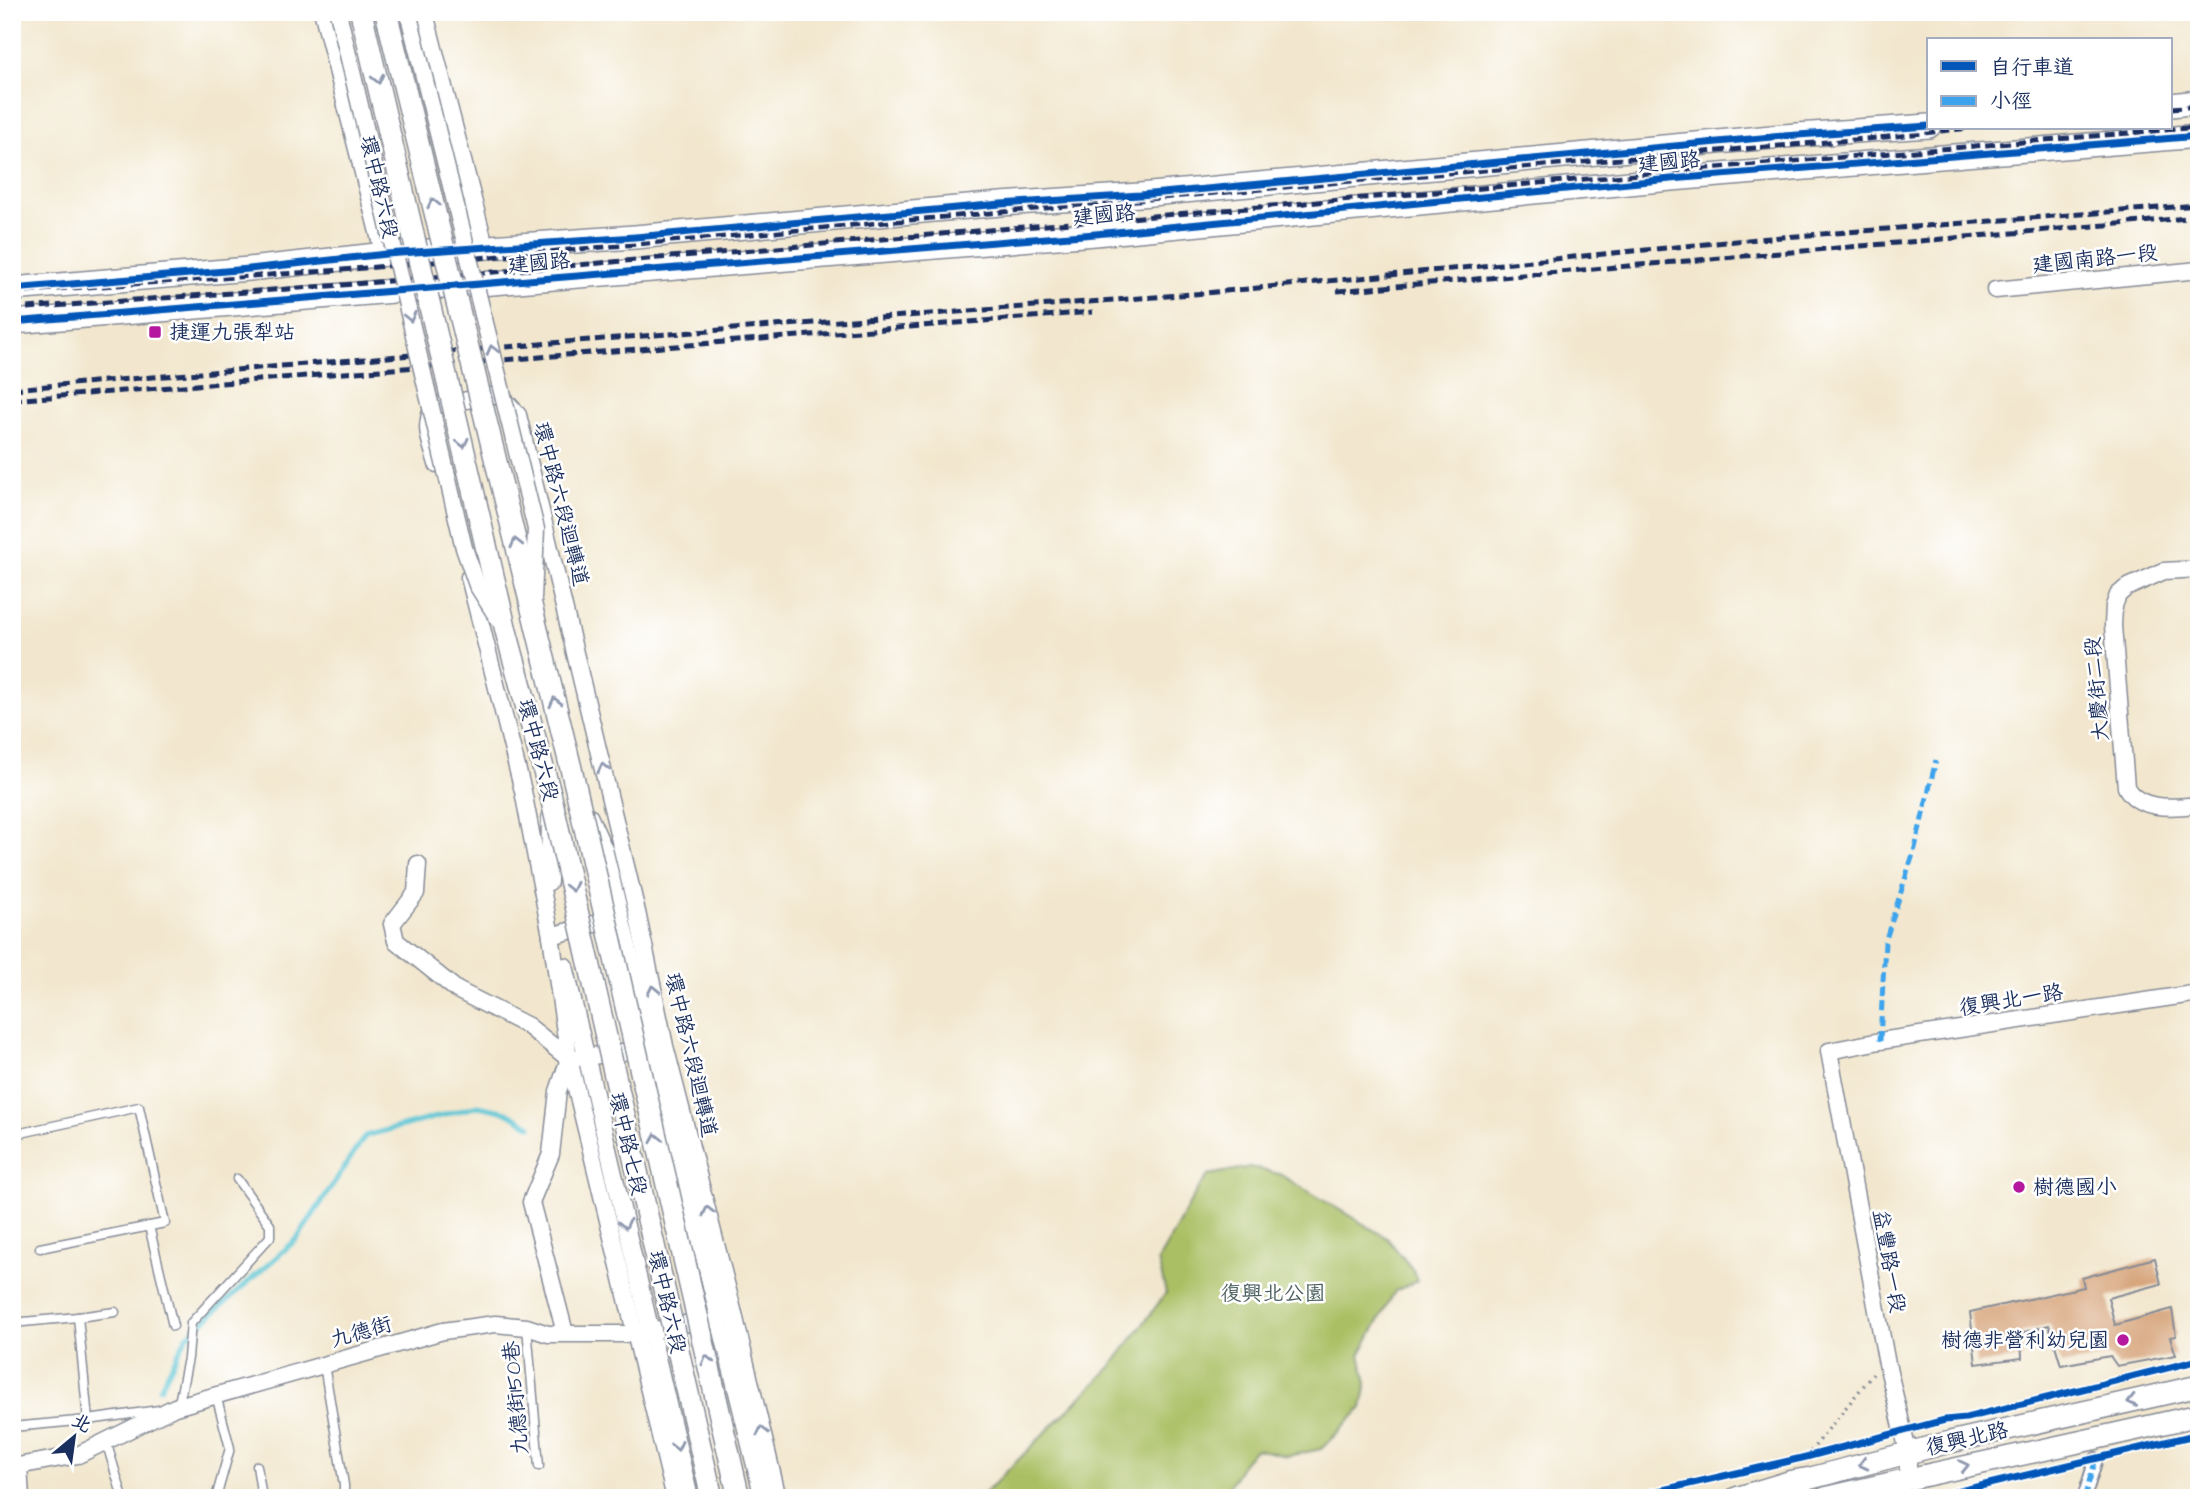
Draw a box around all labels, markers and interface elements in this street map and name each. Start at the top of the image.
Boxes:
legend [1927,38,2172,130]
text: 自行車道 [1990,53,2074,82]
one-way arrow [369,72,384,84]
text: 小徑 [1990,87,2032,116]
street label: 環中路六段 [353,133,405,241]
street label: 建國路 [1636,145,1702,179]
one-way arrow [427,197,441,209]
street label: 建國路 [1071,198,1137,232]
street label: 建國南路一段 [2031,238,2159,280]
street label: 建國路 [506,246,572,280]
one-way arrow [401,311,416,323]
place label: 捷運九張犁站 [169,318,295,347]
marker: 捷運九張犁站 [147,324,163,340]
one-way arrow [486,344,500,356]
street label: 環中路六段迴轉道 [527,419,595,589]
one-way arrow [455,437,469,449]
one-way arrow [510,537,524,549]
street label: 大慶街二段 [2078,635,2116,743]
street label: 環中路六段 [510,696,566,804]
one-way arrow [549,696,563,708]
one-way arrow [596,762,611,774]
one-way arrow [563,881,578,893]
street label: 環中路六段迴轉道 [658,970,724,1140]
street label: 復興北一路 [1957,977,2065,1023]
one-way arrow [647,984,662,996]
street label: 環中路七段 [602,1090,654,1198]
one-way arrow [650,1132,665,1144]
place label: 樹德國小 [2033,1173,2117,1202]
marker: 樹德國小 [2011,1179,2027,1195]
one-way arrow [701,1205,716,1217]
street label: 益豐路一段 [1866,1207,1912,1315]
one-way arrow [617,1218,632,1230]
street label: 環中路六段 [641,1248,693,1356]
park label: 復興北公園 [1221,1279,1326,1308]
street label: 九德街 [327,1309,395,1355]
place label: 樹德非營利幼兒園 [1941,1326,2109,1355]
marker: 樹德非營利幼兒園 [2115,1332,2131,1348]
street label: 九德街150巷 [497,1340,535,1456]
one-way arrow [701,1354,716,1366]
one-way arrow [2126,1393,2138,1407]
north arrow [38,1402,108,1472]
text: 北 [67,1407,96,1440]
street label: 復興北路 [1923,1415,2011,1463]
one-way arrow [756,1425,771,1437]
one-way arrow [669,1440,683,1452]
one-way arrow [1857,1456,1869,1470]
one-way arrow [1957,1460,1969,1474]

